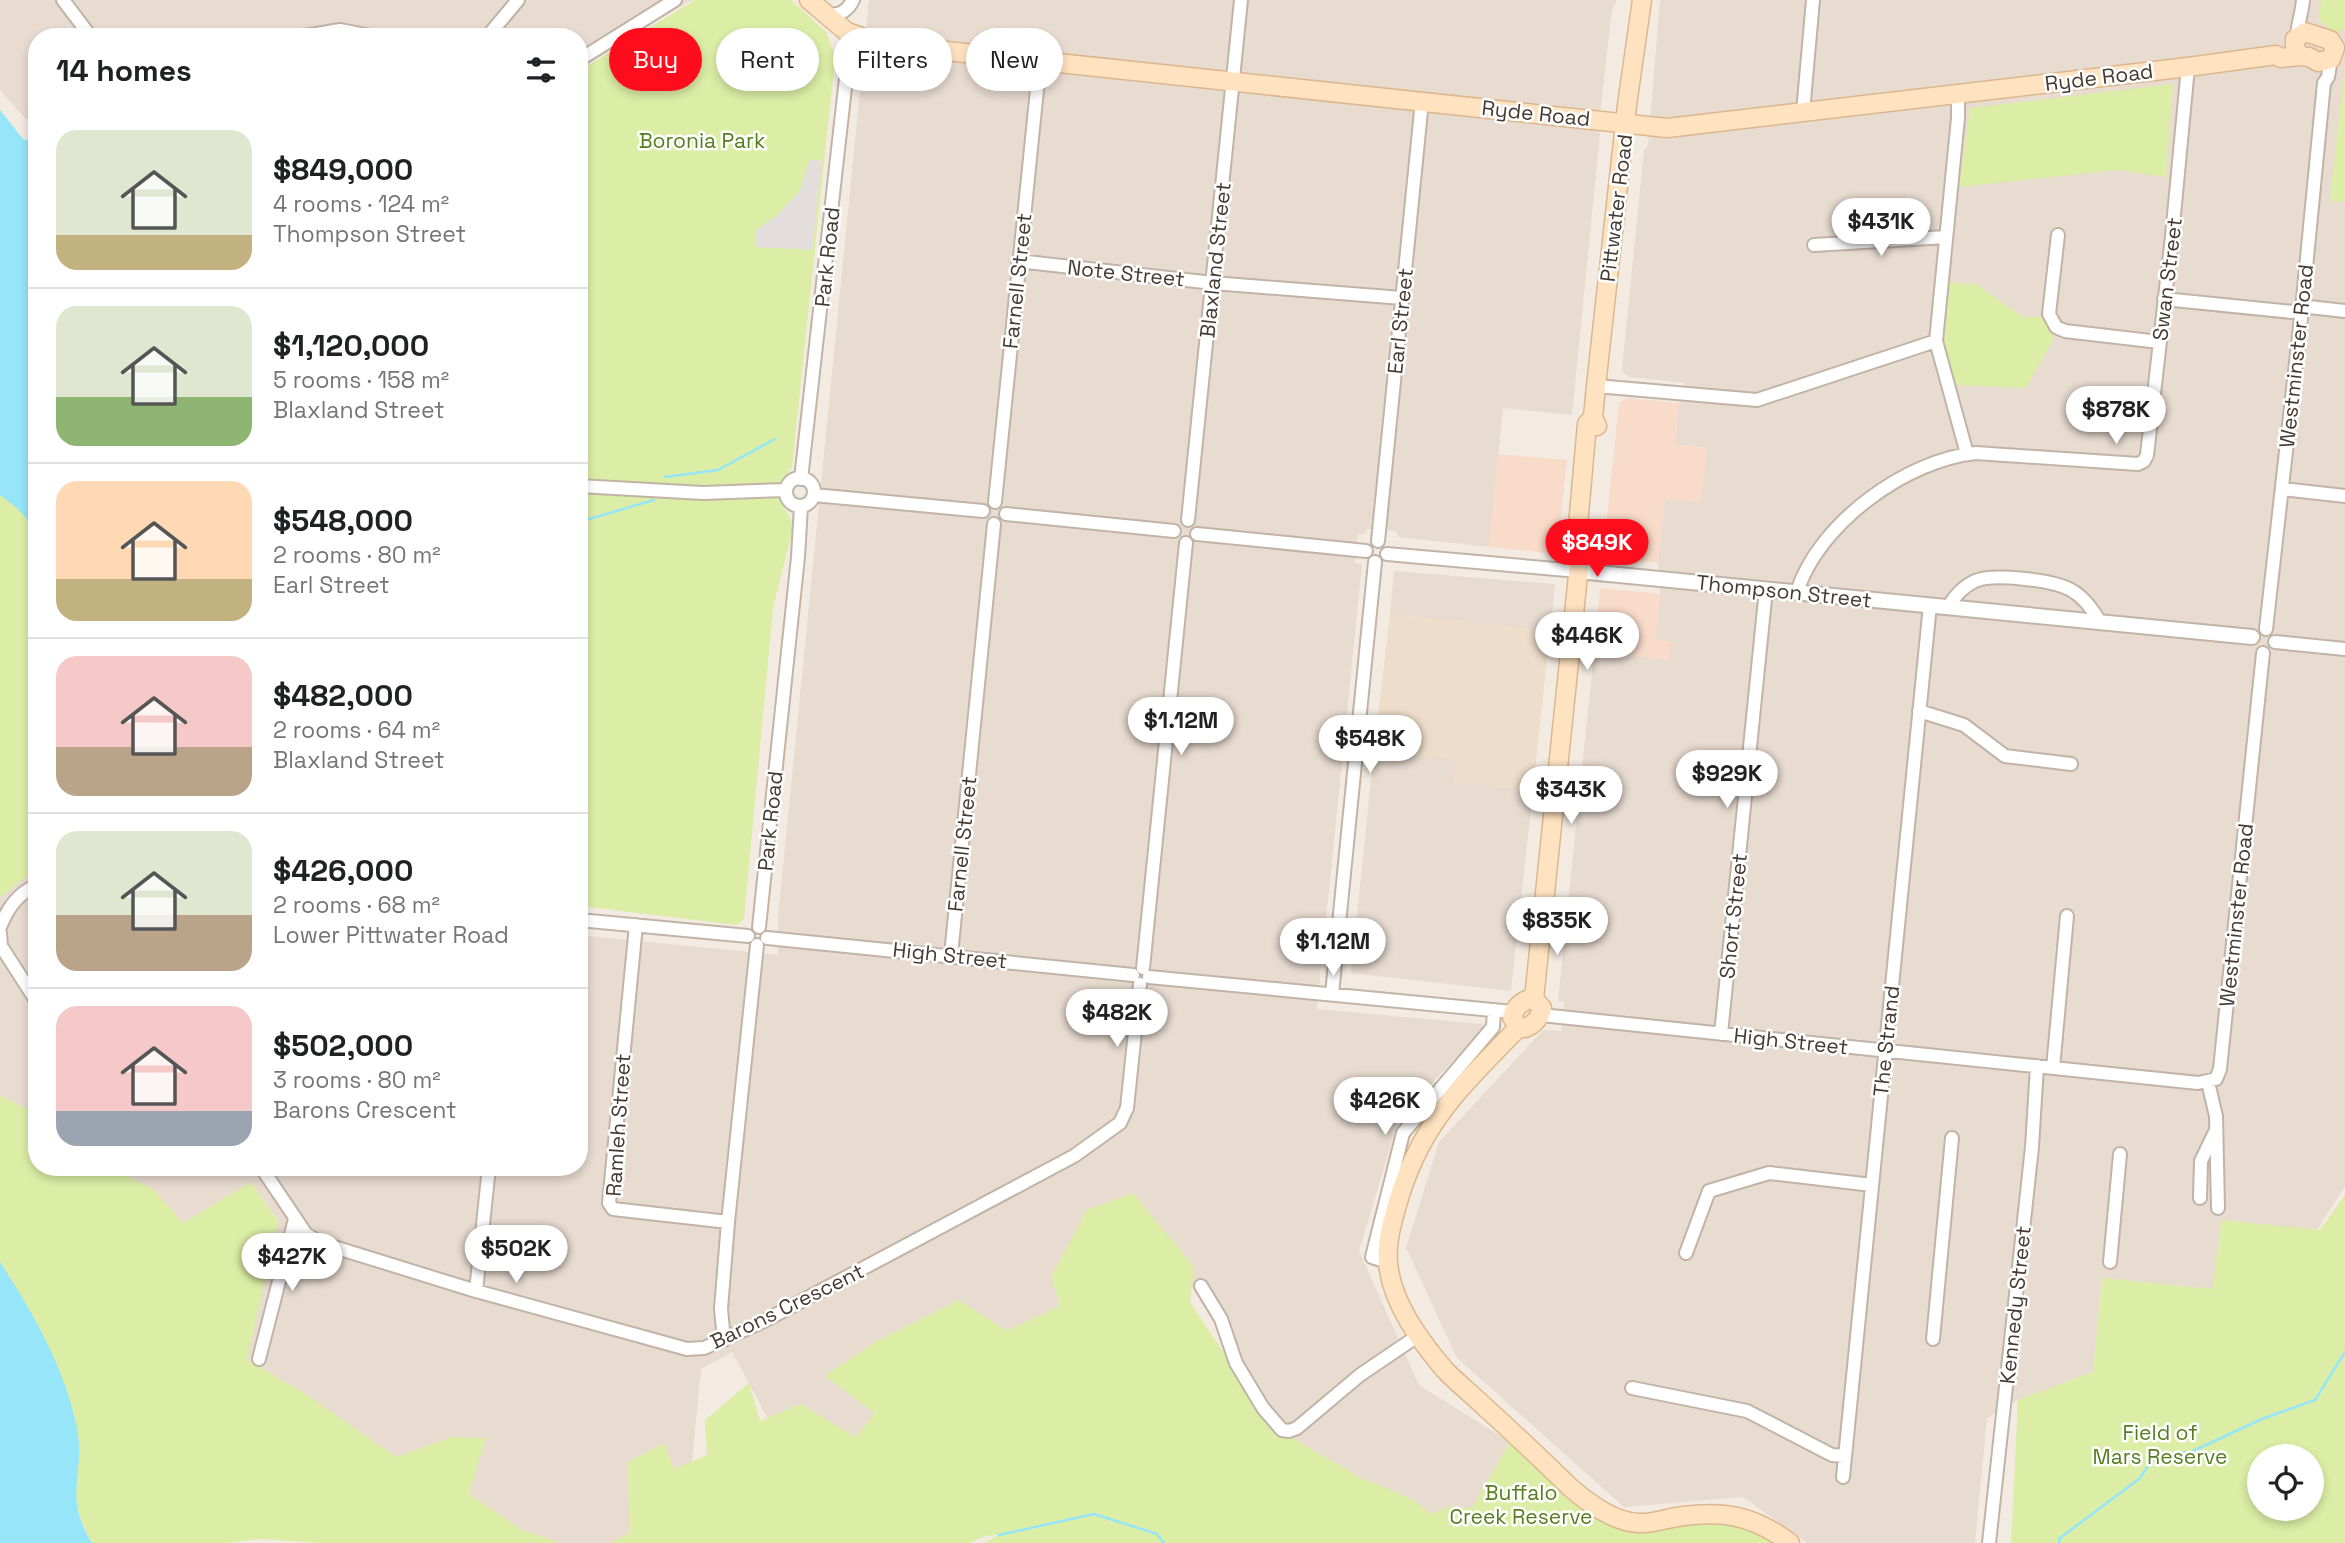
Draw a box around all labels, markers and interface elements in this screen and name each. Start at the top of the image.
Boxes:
chip: Buy [609,28,702,91]
chip: Rent [716,28,819,91]
chip: Filters [833,28,952,91]
chip: New [966,28,1063,91]
text: 14 homes [56,51,192,90]
icon: filters [522,51,560,89]
street label: Ryde Road [2043,57,2155,97]
street label: Ryde Road [1480,94,1592,132]
park label: Boronia Park [639,127,765,154]
street label: Pittwater Road [1594,133,1638,283]
text: $849,000 [273,150,413,189]
icon: home [112,158,196,242]
street label: Blaxland Street [1193,181,1237,339]
text: 4 rooms · 124 m² [273,189,449,219]
pin: $431K [1832,198,1930,258]
street label: Park Road [808,206,846,308]
text: $431K [1848,206,1914,236]
street label: Farnell Street [996,212,1038,350]
street label: Swan Street [2146,216,2188,342]
text: Thompson Street [273,219,466,249]
street label: Note Street [1066,253,1186,293]
street label: Westminster Road [2273,263,2319,449]
street label: Earl Street [1381,267,1419,375]
text: $1,120,000 [273,326,429,365]
icon: home [112,334,196,418]
text: 5 rooms · 158 m² [273,365,449,395]
pin: $878K [2067,386,2165,446]
text: $878K [2082,394,2150,424]
text: Blaxland Street [273,395,445,425]
text: $548,000 [273,501,413,540]
icon: home [112,509,196,593]
pin: $849K [1548,520,1646,579]
text: $849K [1562,527,1632,557]
text: 2 rooms · 80 m² [273,540,441,570]
street label: Thompson Street [1695,568,1873,614]
text: Earl Street [273,570,390,600]
pin: $446K [1538,612,1636,672]
text: $446K [1551,620,1623,650]
text: $482,000 [273,676,413,715]
icon: home [112,684,196,768]
pin: $1.12M [1124,698,1238,757]
text: $1.12M [1144,705,1218,735]
text: 2 rooms · 64 m² [273,715,440,745]
pin: $548K [1321,716,1419,775]
text: $548K [1335,723,1405,753]
text: Blaxland Street [273,745,445,775]
pin: $929K [1678,750,1776,810]
text: $929K [1692,758,1762,788]
pin: $343K [1522,766,1620,826]
street label: Park Road [751,770,789,872]
text: $343K [1536,774,1606,804]
street label: Farnell Street [941,775,983,913]
street label: Westminster Road [2213,822,2259,1008]
text: $426,000 [273,851,413,890]
street label: Short Street [1713,852,1753,980]
icon: home [112,859,196,943]
text: 2 rooms · 68 m² [273,890,440,920]
pin: $835K [1508,898,1606,957]
text: $835K [1522,905,1592,935]
pin: $1.12M [1276,918,1390,978]
text: Lower Pittwater Road [273,920,509,950]
text: $1.12M [1296,926,1370,956]
street label: High Street [891,936,1009,974]
street label: The Strand [1867,984,1905,1098]
pin: $482K [1068,990,1166,1049]
text: $482K [1082,997,1152,1027]
street label: High Street [1732,1022,1850,1060]
text: $502,000 [273,1026,413,1065]
icon: home [112,1034,196,1118]
street label: Ramleh Street [600,1053,636,1197]
text: 3 rooms · 80 m² [273,1065,441,1095]
pin: $426K [1336,1078,1434,1137]
text: $426K [1350,1085,1420,1115]
text: Barons Crescent [273,1095,457,1125]
street label: Kennedy Street [1993,1225,2037,1385]
pin: $502K [467,1226,565,1285]
text: $502K [481,1233,551,1263]
pin: $427K [243,1234,341,1293]
text: $427K [257,1241,327,1271]
street label: Barons Crescent [706,1257,868,1355]
park label: Field of Mars Reserve [2093,1419,2227,1470]
map controls [2247,1444,2324,1521]
button: locate [2247,1444,2324,1521]
park label: Buffalo Creek Reserve [1449,1479,1593,1530]

